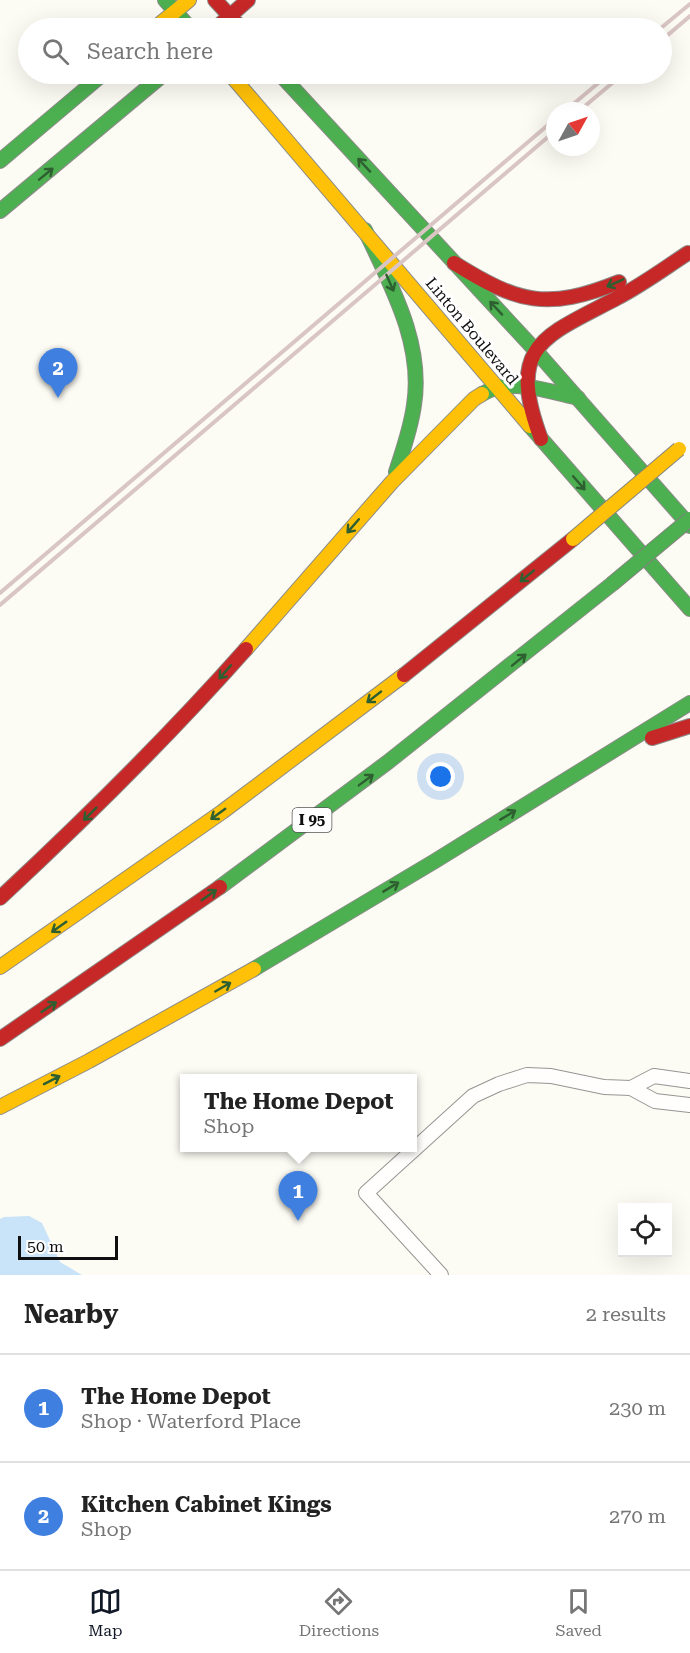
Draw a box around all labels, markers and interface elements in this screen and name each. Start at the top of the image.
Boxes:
search box [18,18,672,84]
icon: search [39,35,72,68]
text: Search here [87,39,213,64]
north arrow [546,102,600,156]
one-way arrow [356,158,371,173]
one-way arrow [37,168,53,181]
one-way arrow [385,274,396,292]
street label: Linton Boulevard [422,274,522,388]
one-way arrow [606,279,624,290]
one-way arrow [490,301,504,316]
pin: 2 [38,348,78,398]
one-way arrow [572,475,586,490]
one-way arrow [346,518,360,533]
one-way arrow [519,569,535,582]
one-way arrow [511,653,527,666]
one-way arrow [218,664,232,679]
one-way arrow [367,691,383,703]
your location [426,762,455,791]
one-way arrow [357,774,373,786]
one-way arrow [83,806,98,821]
one-way arrow [211,808,227,820]
road number: I 95 [292,808,332,832]
one-way arrow [499,809,516,822]
one-way arrow [382,880,399,892]
one-way arrow [200,889,216,901]
one-way arrow [51,920,68,933]
one-way arrow [214,981,231,993]
one-way arrow [40,1001,56,1013]
one-way arrow [43,1074,61,1086]
popup [180,1074,417,1152]
text: The Home Depot [204,1089,393,1114]
text: Shop [204,1114,254,1138]
pin: 1 [278,1172,318,1221]
map controls [618,1203,672,1257]
button: locate [618,1203,672,1257]
scale bar [18,1233,118,1260]
text: 50 m [27,1237,64,1256]
text: Nearby [24,1299,118,1329]
text: 2 results [586,1302,666,1326]
text: The Home Depot [81,1384,271,1409]
text: 1 [38,1396,49,1420]
text: 230 m [609,1396,666,1420]
text: Shop · Waterford Place [81,1409,301,1433]
text: Kitchen Cabinet Kings [81,1492,332,1517]
text: 2 [38,1504,49,1528]
text: 270 m [609,1504,666,1528]
text: Shop [81,1517,132,1541]
tab: Map [88,1585,122,1640]
tab: Directions [299,1585,379,1640]
tab: Saved [555,1585,602,1640]

